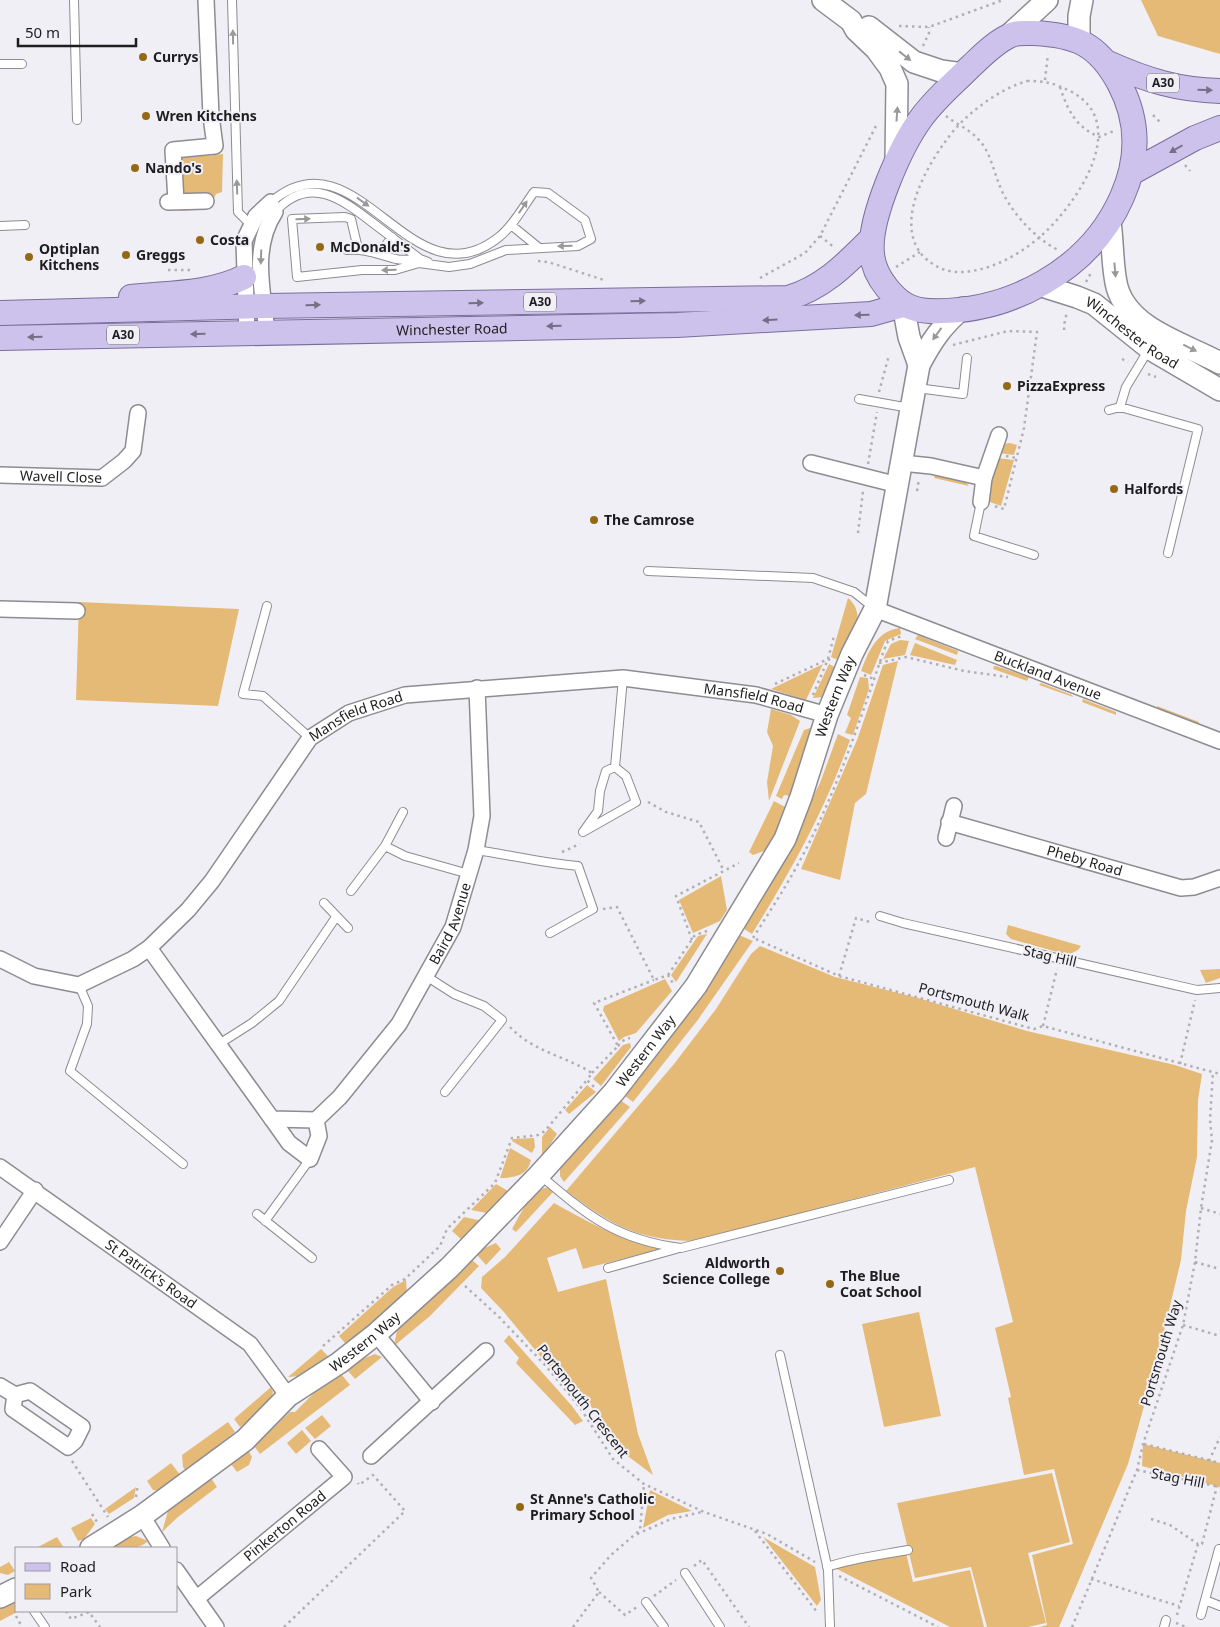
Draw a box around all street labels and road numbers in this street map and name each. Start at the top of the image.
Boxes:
road number: A30 [1147,74,1179,92]
road number: A30 [524,292,556,312]
street label: Winchester Road [1083,292,1182,373]
street label: Winchester Road [396,318,508,339]
road number: A30 [107,326,139,344]
street label: Wavell Close [20,466,102,487]
street label: Buckland Avenue [992,645,1104,704]
street label: Western Way [810,652,860,740]
street label: Mansfield Road [703,678,806,717]
street label: Mansfield Road [305,686,405,745]
street label: Pheby Road [1045,840,1125,880]
street label: Baird Avenue [424,880,475,968]
street label: Stag Hill [1022,940,1079,971]
street label: Portsmouth Walk [917,978,1032,1026]
street label: Western Way [611,1010,680,1091]
street label: St Patrick's Road [102,1234,201,1313]
street label: Portsmouth Way [1135,1297,1186,1408]
street label: Western Way [326,1306,405,1376]
street label: Portsmouth Crescent [533,1340,634,1461]
street label: Stag Hill [1150,1463,1206,1492]
street label: Pinkerton Road [239,1486,330,1565]

